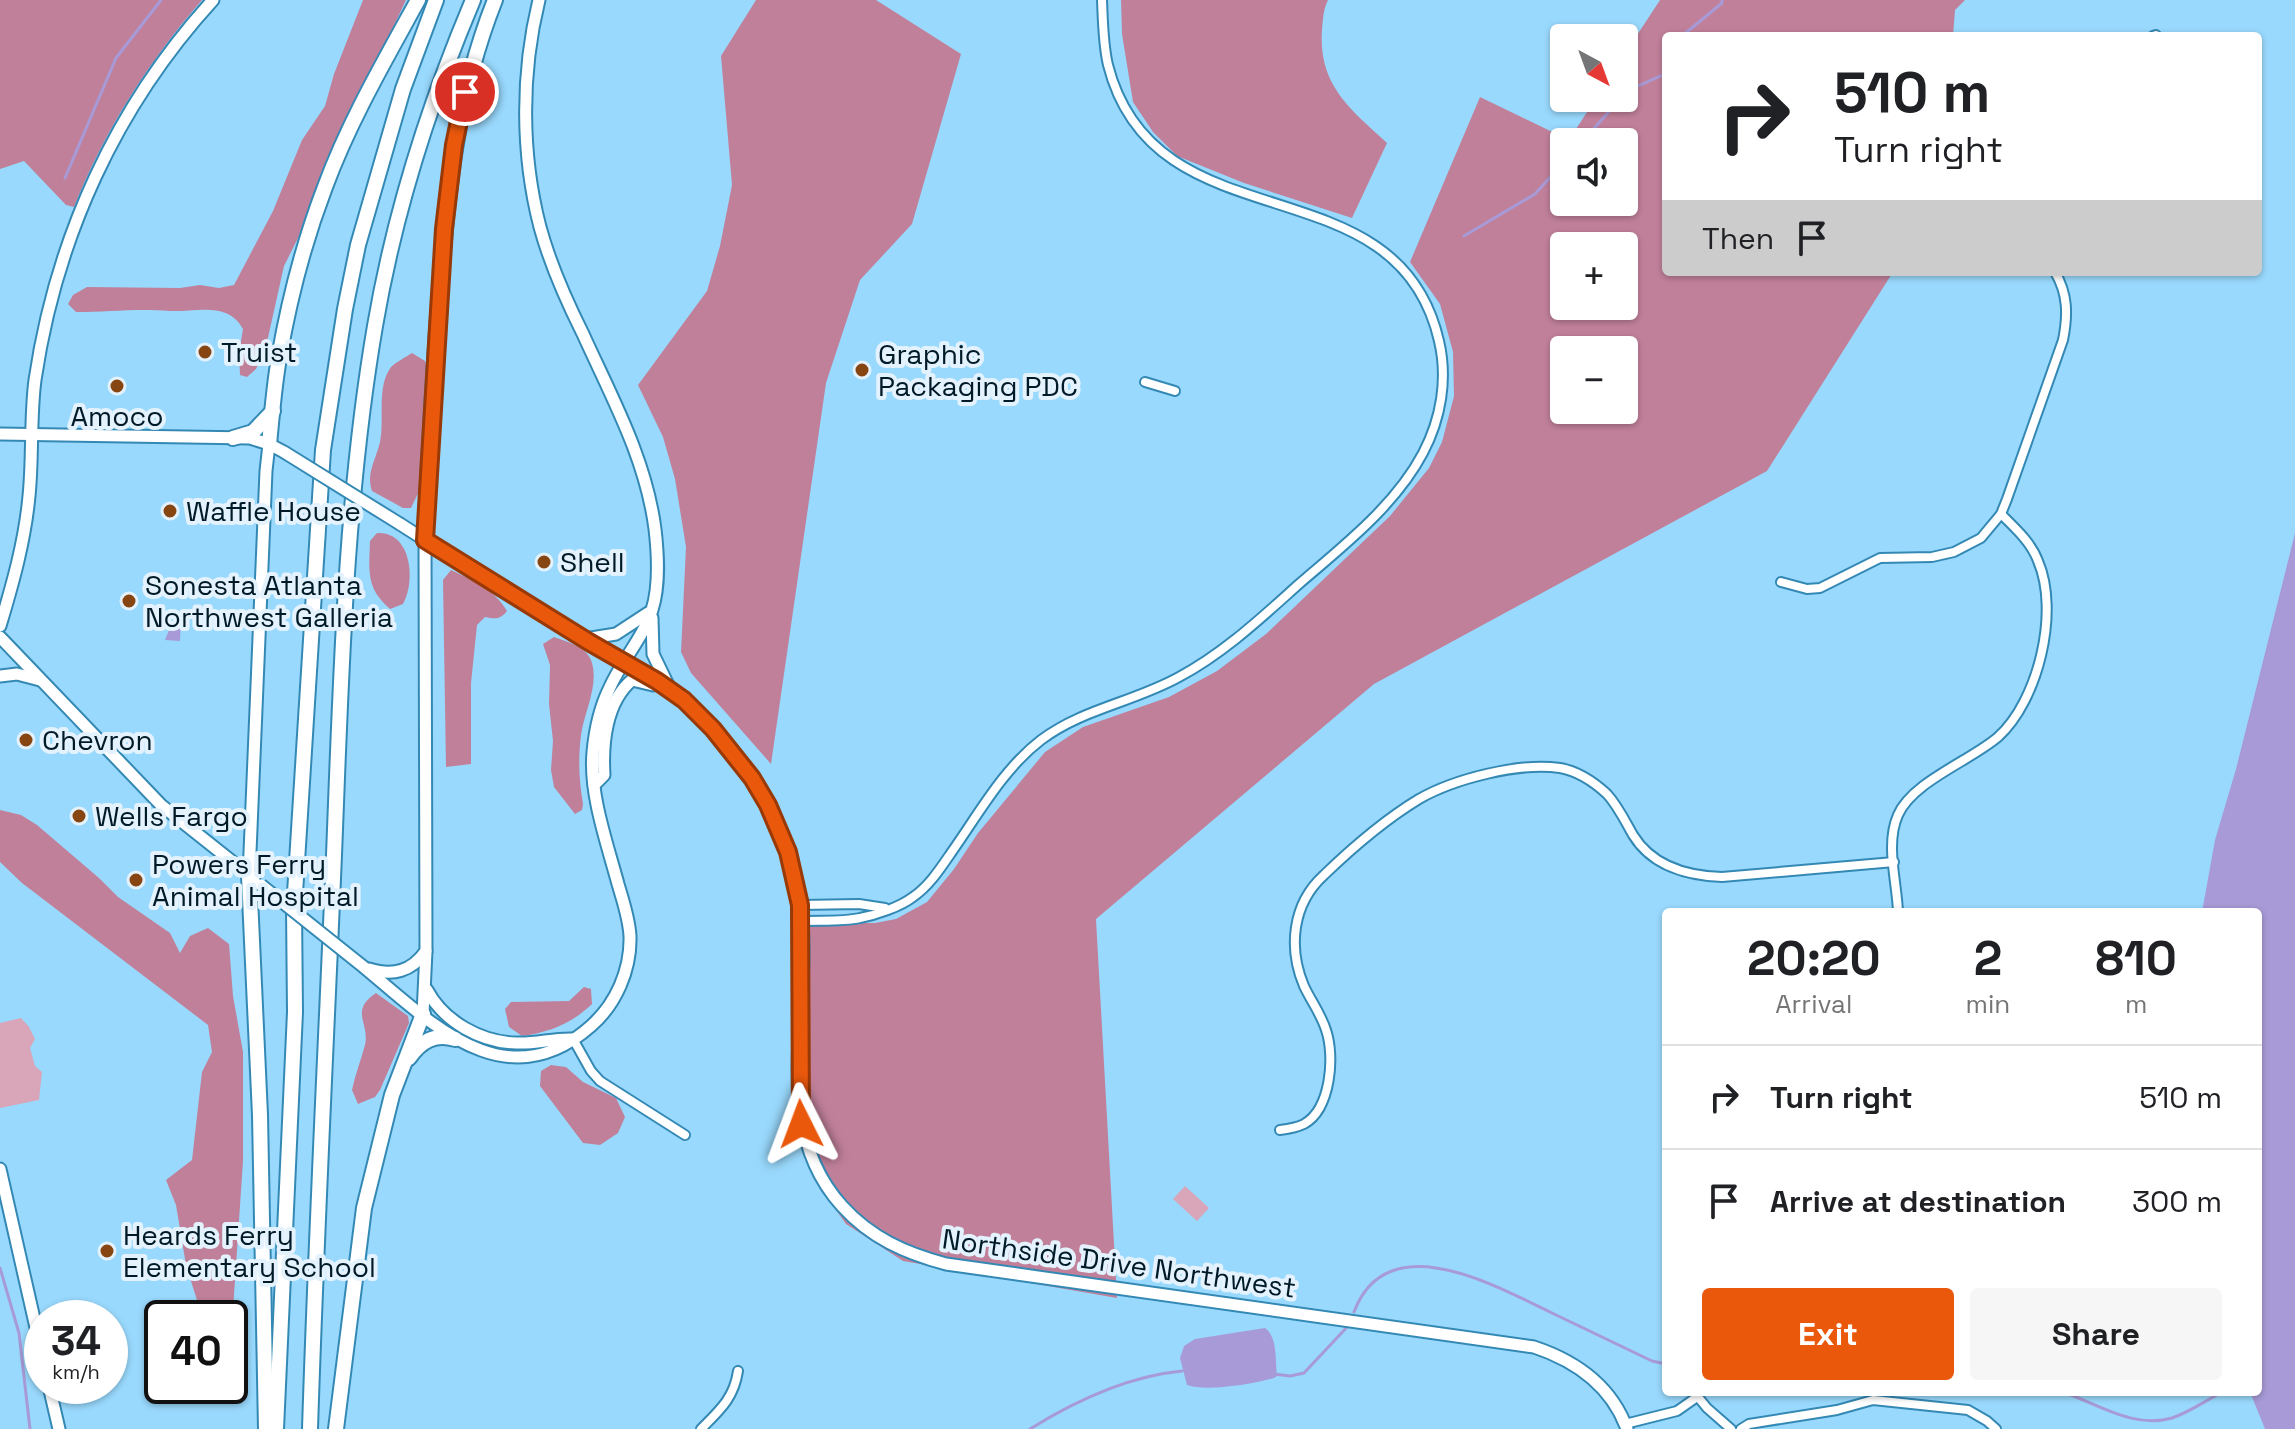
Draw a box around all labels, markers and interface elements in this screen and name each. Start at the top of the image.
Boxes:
north arrow [1550,24,1638,112]
map controls [1550,24,1638,424]
text: 510 m [1834,57,1990,128]
pin [431,58,499,126]
icon: right [1702,64,1806,168]
icon: arrive [443,70,487,114]
text: Turn right [1834,127,2003,173]
button: sound [1550,128,1638,216]
icon: arrive [1790,216,1834,260]
text: Then [1702,219,1774,258]
button: + [1550,232,1638,320]
place label: Truist [221,334,297,370]
place label: Graphic Packaging PDC [878,336,1078,404]
button: − [1550,336,1638,424]
marker: Truist [196,343,214,361]
marker: Graphic Packaging PDC [853,361,871,379]
marker: Amoco [108,377,126,395]
place label: Amoco [70,398,164,434]
place label: Waffle House [186,493,361,529]
marker: Waffle House [161,502,179,520]
place label: Shell [560,544,625,580]
marker: Shell [535,553,553,571]
place label: Sonesta Atlanta Northwest Galleria [145,567,393,635]
marker: Sonesta Atlanta Northwest Galleria [120,592,138,610]
place label: Chevron [42,722,153,758]
marker: Chevron [17,731,35,749]
place label: Wells Fargo [95,798,248,834]
marker: Wells Fargo [70,807,88,825]
place label: Powers Ferry Animal Hospital [152,846,359,914]
marker: Powers Ferry Animal Hospital [127,871,145,889]
text: 20:20 [1747,928,1881,989]
text: 2 [1974,928,2002,989]
text: 810 [2095,928,2177,989]
text: Arrival [1775,987,1852,1021]
text: min [1966,987,2010,1021]
text: m [2125,987,2147,1021]
icon: right [1702,1075,1746,1119]
text: Turn right [1770,1078,1913,1117]
text: 510 m [2139,1078,2222,1117]
position arrow [759,1082,843,1166]
icon: arrive [1702,1179,1746,1223]
text: Arrive at destination [1770,1182,2066,1221]
text: 300 m [2132,1182,2222,1221]
place label: Heards Ferry Elementary School [123,1217,376,1285]
street label: Northside Drive Northwest [940,1220,1298,1306]
marker: Heards Ferry Elementary School [98,1242,116,1260]
button: Exit [1702,1288,1954,1380]
button: Share [1970,1288,2222,1380]
speed limit sign: 40 [144,1300,248,1404]
text: 34 [51,1316,101,1367]
text: km/h [52,1359,100,1385]

